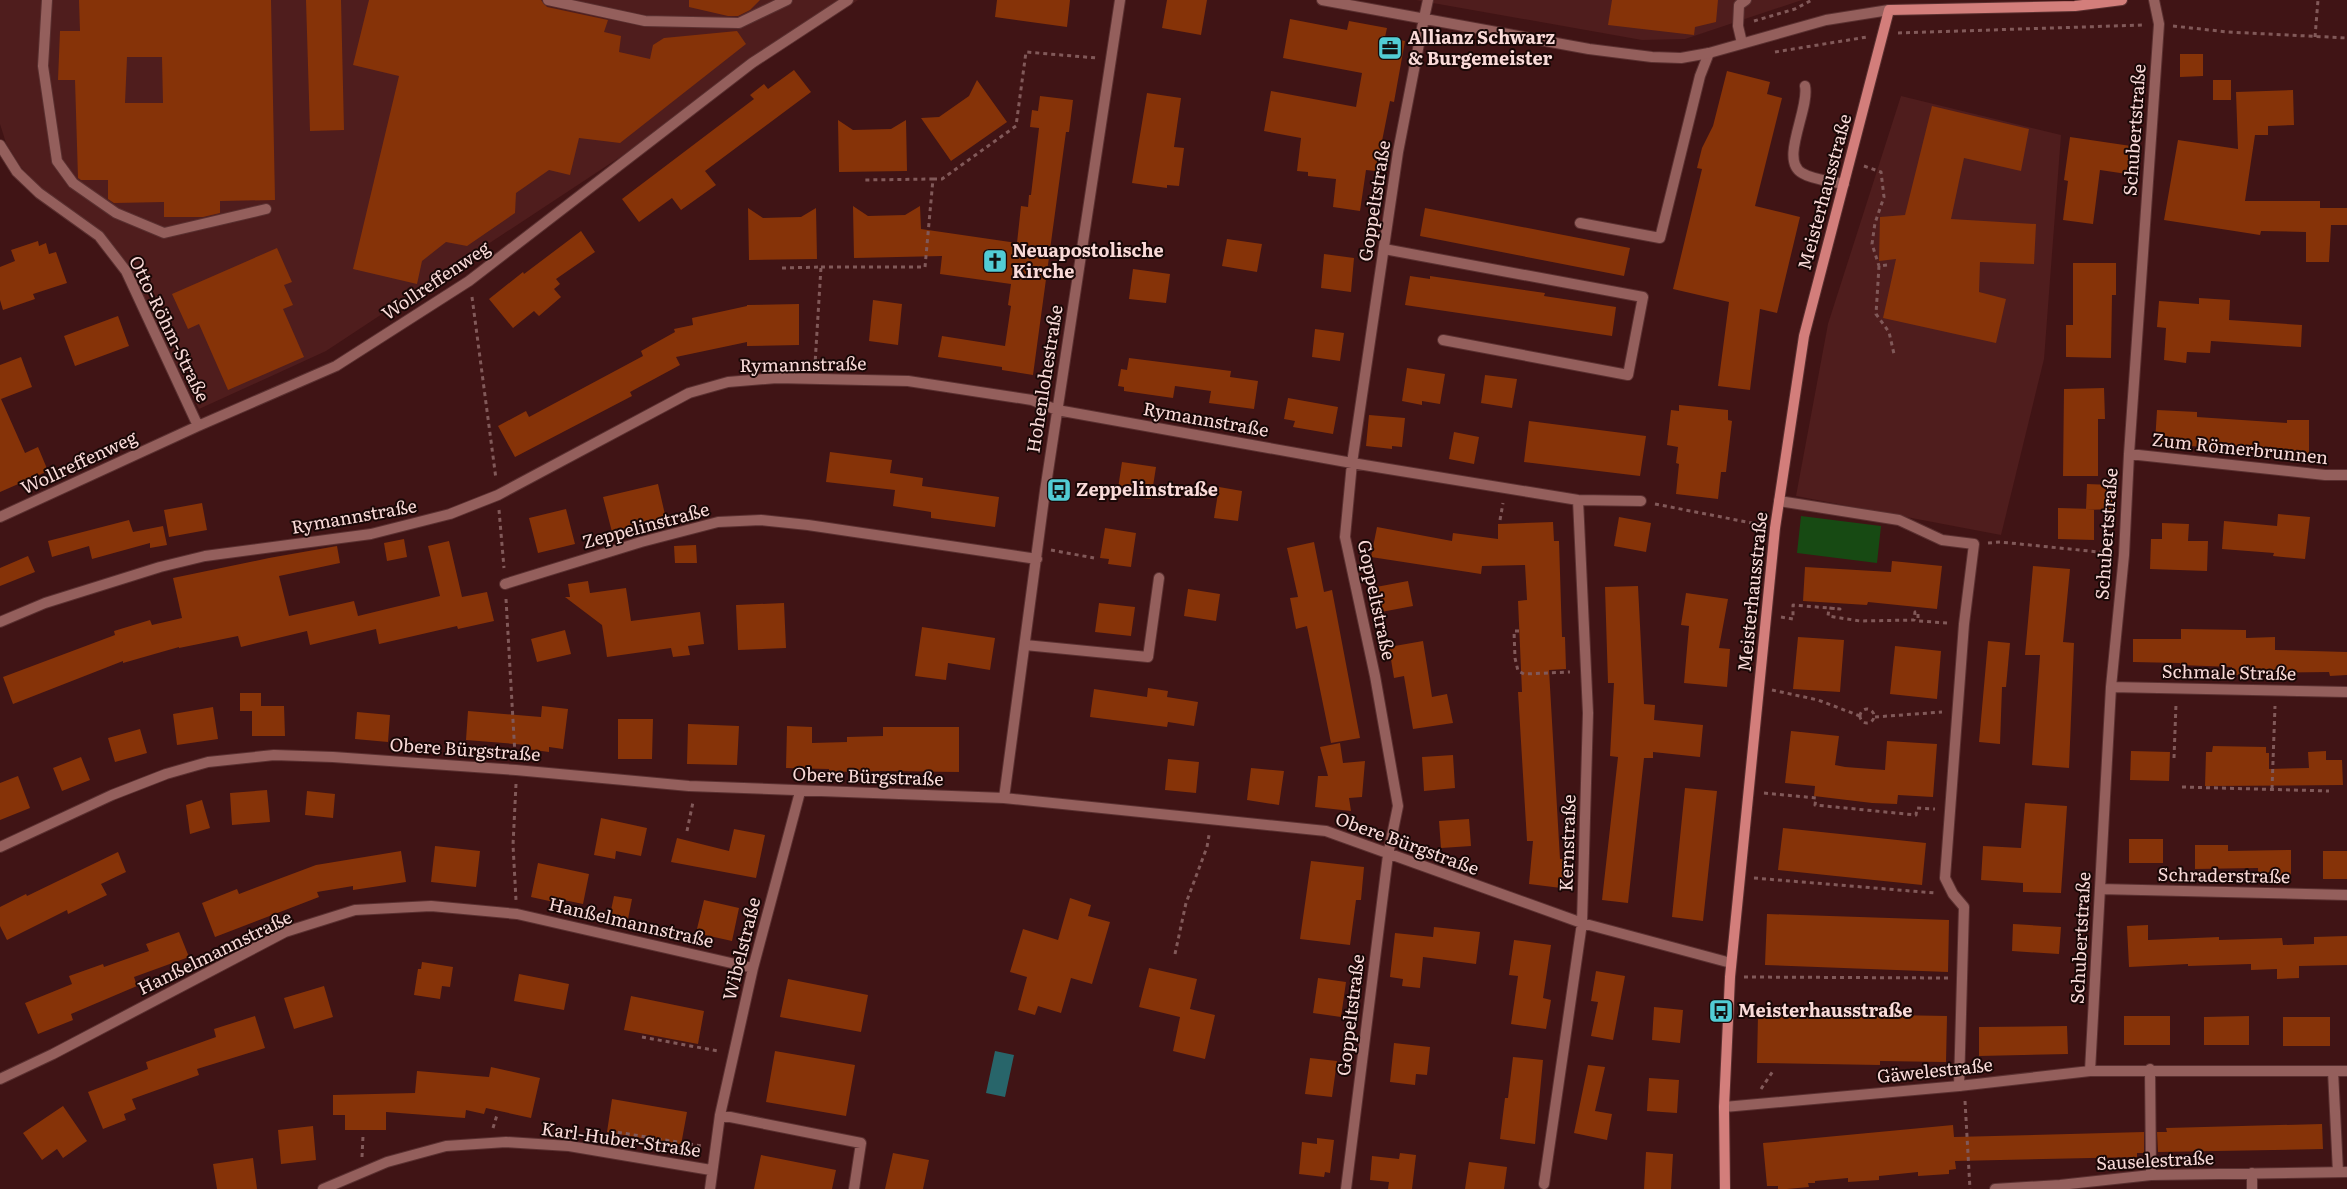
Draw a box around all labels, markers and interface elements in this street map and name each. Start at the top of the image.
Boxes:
place label: Allianz Schwarz & Burgemeister [1408,23,1555,71]
office icon: Allianz Schwarz & Burgemeister [1377,35,1403,61]
street label: Schubertstraße [2115,63,2152,197]
street label: Meisterhausstraße [1790,110,1857,273]
street label: Goppeltstraße [1351,138,1396,263]
street label: Wollreffenweg [375,233,496,326]
place label: Neuapostolische Kirche [1012,236,1164,284]
church icon: Neuapostolische Kirche [982,248,1008,274]
street label: Otto-Röhm-Straße [123,250,218,406]
street label: Hohenlohestraße [1018,303,1069,455]
street label: Rymannstraße [739,349,867,378]
street label: Rymannstraße [1141,394,1271,443]
street label: Wollreffenweg [16,422,142,500]
street label: Zum Römerbrunnen [2151,425,2330,470]
street label: Schubertstraße [2087,467,2124,601]
place label: Zeppelinstraße [1076,475,1218,502]
bus stop icon: Zeppelinstraße [1046,477,1072,503]
street label: Rymannstraße [289,491,419,540]
street label: Zeppelinstraße [579,495,712,554]
street label: Meisterhausstraße [1730,510,1773,673]
street label: Goppeltstraße [1352,537,1403,662]
street label: Schmale Straße [2162,657,2297,686]
street label: Obere Bürgstraße [389,730,541,767]
street label: Obere Bürgstraße [792,759,944,792]
street label: Kernstraße [1551,794,1582,892]
street label: Obere Bürgstraße [1332,804,1483,881]
street label: Schraderstraße [2158,860,2291,889]
street label: Schubertstraße [2063,871,2096,1005]
street label: Hanßelmannstraße [546,889,717,954]
street label: Wibelstraße [715,894,766,1003]
street label: Hanßelmannstraße [133,903,296,1001]
street label: Goppeltstraße [1329,952,1370,1077]
place label: Meisterhausstraße [1738,996,1912,1023]
bus stop icon: Meisterhausstraße [1708,998,1734,1024]
street label: Gäwelestraße [1876,1050,1994,1089]
street label: Karl-Huber-Straße [540,1114,703,1163]
street label: Sauselestraße [2095,1143,2215,1176]

